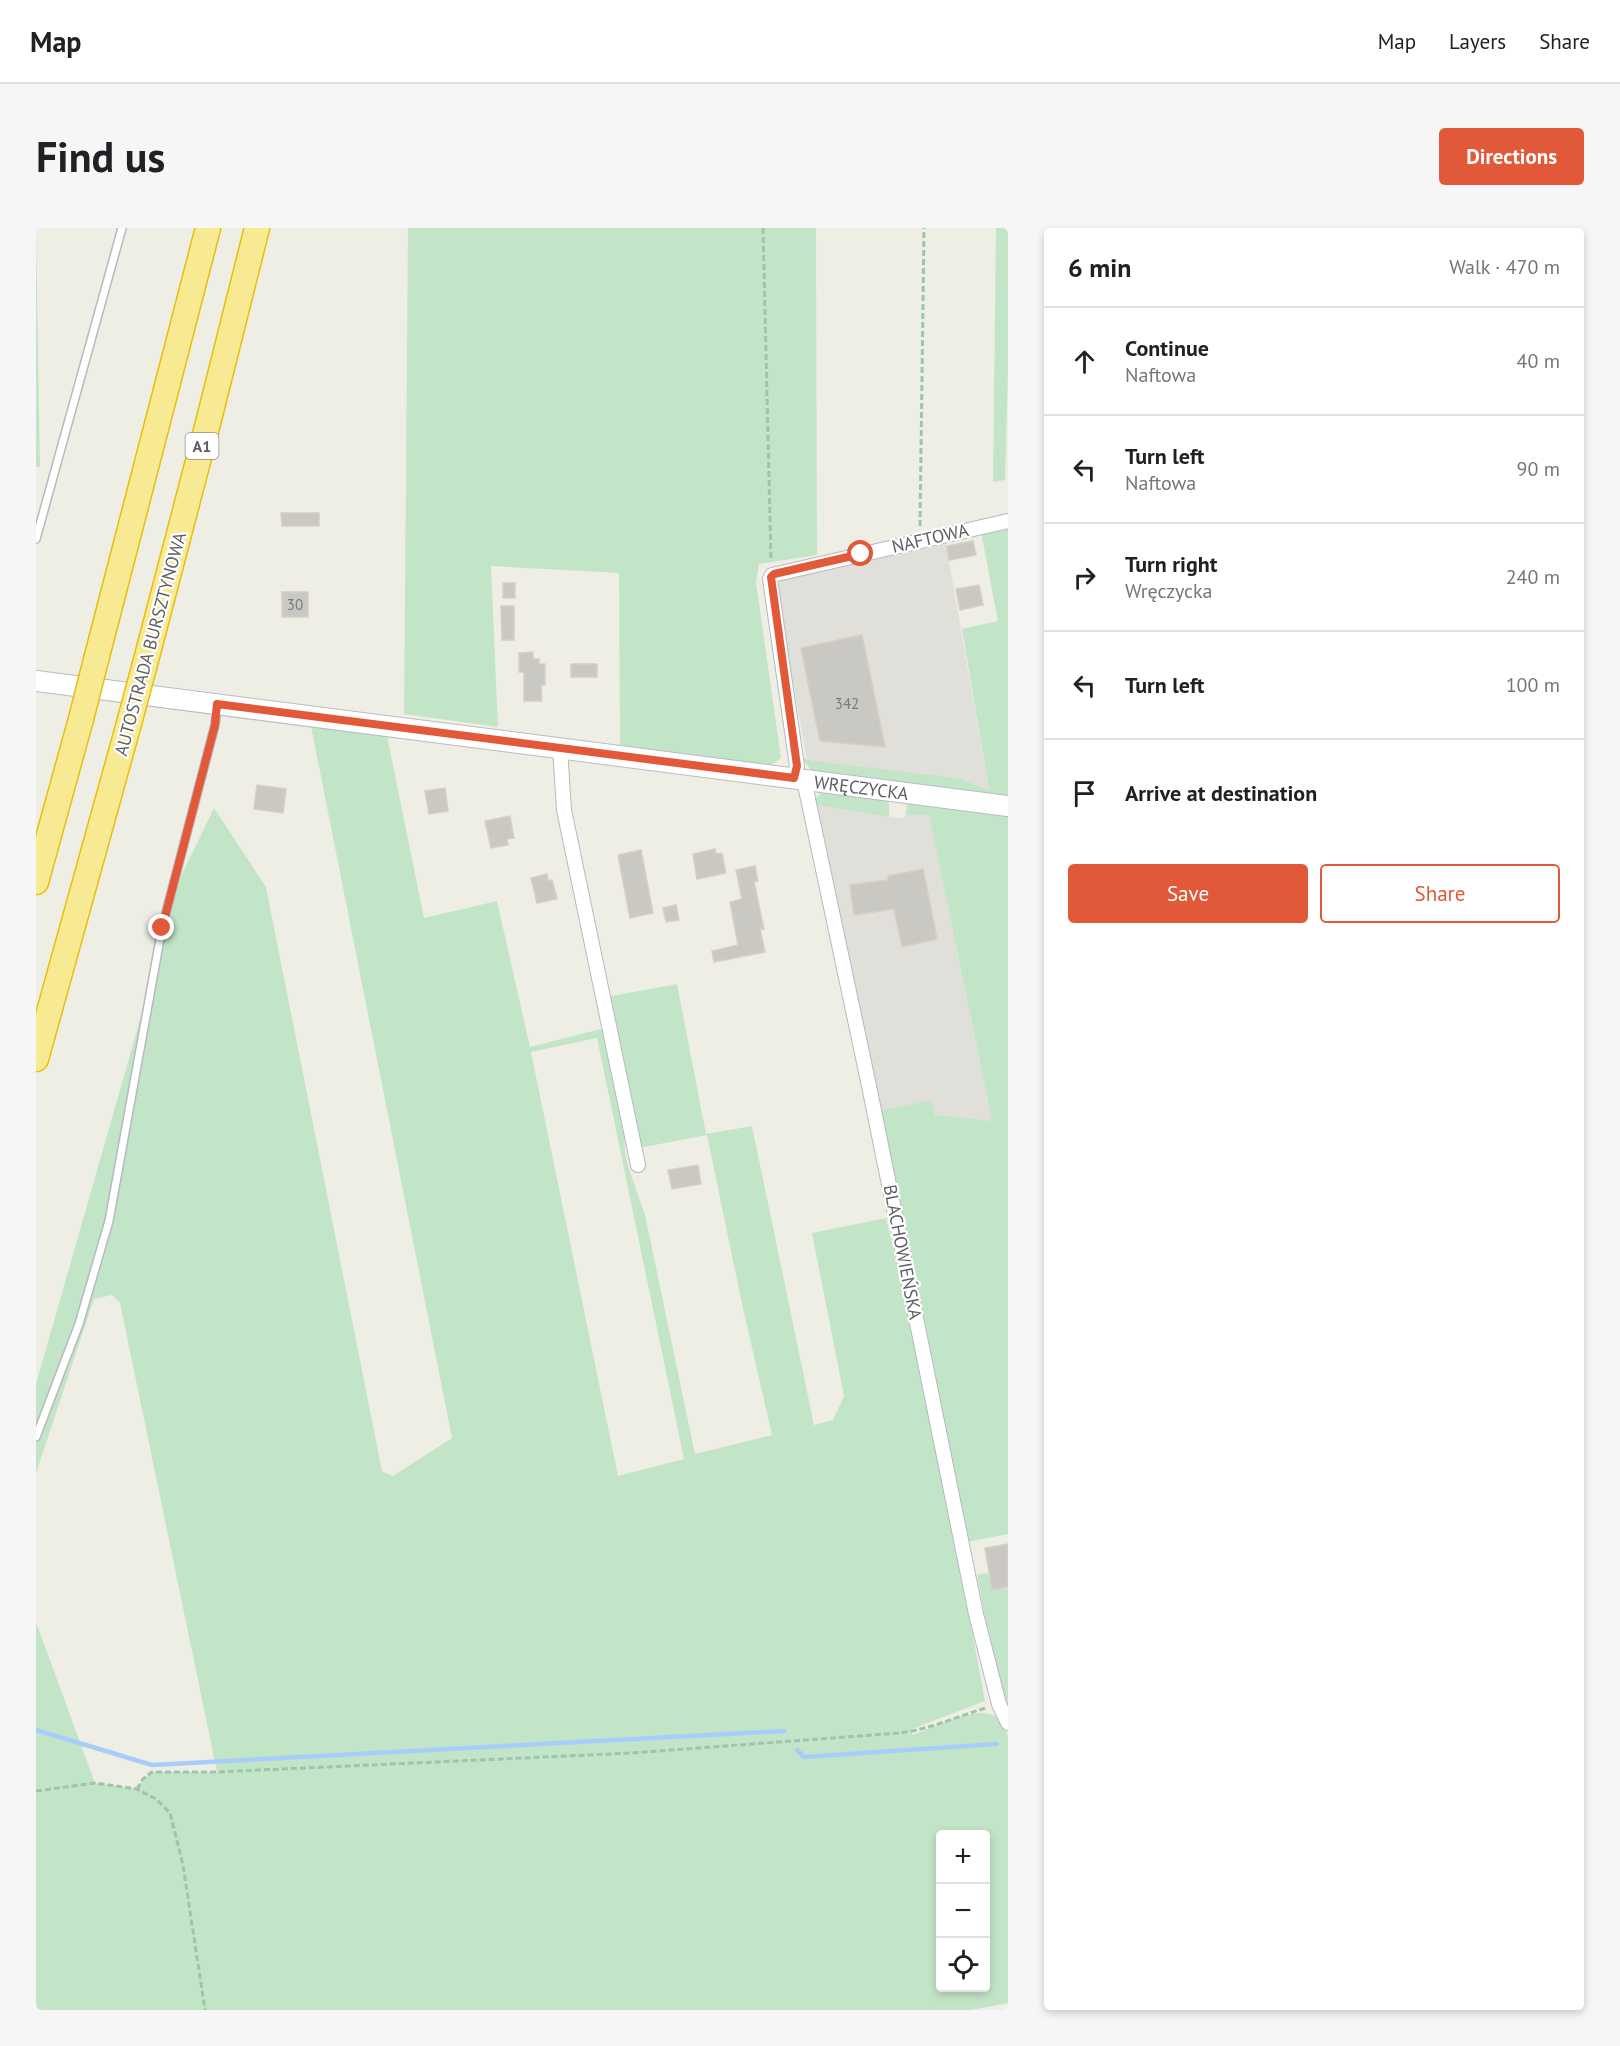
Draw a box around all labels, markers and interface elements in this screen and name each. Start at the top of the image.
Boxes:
text: Map [30,23,81,60]
text: Map [1378,28,1416,55]
text: Layers [1449,28,1506,55]
text: Share [1539,28,1590,55]
button: Directions [1439,128,1584,185]
text: Find us [36,129,165,184]
text: 6 min [1068,251,1131,284]
text: Walk · 470 m [1449,254,1560,280]
text: Continue [1125,334,1209,362]
icon: ahead [1068,345,1101,378]
text: 40 m [1517,348,1560,374]
text: Naftowa [1125,362,1196,388]
road number: A1 [186,433,218,459]
text: Turn left [1125,442,1205,470]
icon: left [1068,453,1101,486]
text: 90 m [1517,456,1560,482]
text: Naftowa [1125,470,1196,496]
street label: NAFTOWA [889,518,971,558]
street label: AUTOSTRADA BURSZTYNOWA [109,529,191,758]
route start [847,540,873,566]
text: Turn right [1125,550,1217,578]
icon: right [1068,561,1101,594]
text: 240 m [1506,564,1560,590]
text: Wręczycka [1125,578,1213,604]
house number: 30 [287,595,303,614]
icon: left [1068,669,1101,702]
text: Turn left [1125,671,1205,699]
text: 100 m [1506,672,1560,698]
house number: 342 [835,694,859,713]
street label: WRĘCZYCKA [813,770,910,805]
icon: arrive [1068,777,1101,810]
text: Arrive at destination [1125,779,1317,807]
button: Save [1068,864,1308,923]
button: Share [1320,864,1560,923]
route end [148,914,174,940]
street label: BLACHOWIEŃSKA [879,1183,927,1322]
map controls [936,1830,990,1992]
button: + [936,1830,990,1884]
button: − [936,1884,990,1938]
button: locate [936,1938,990,1992]

